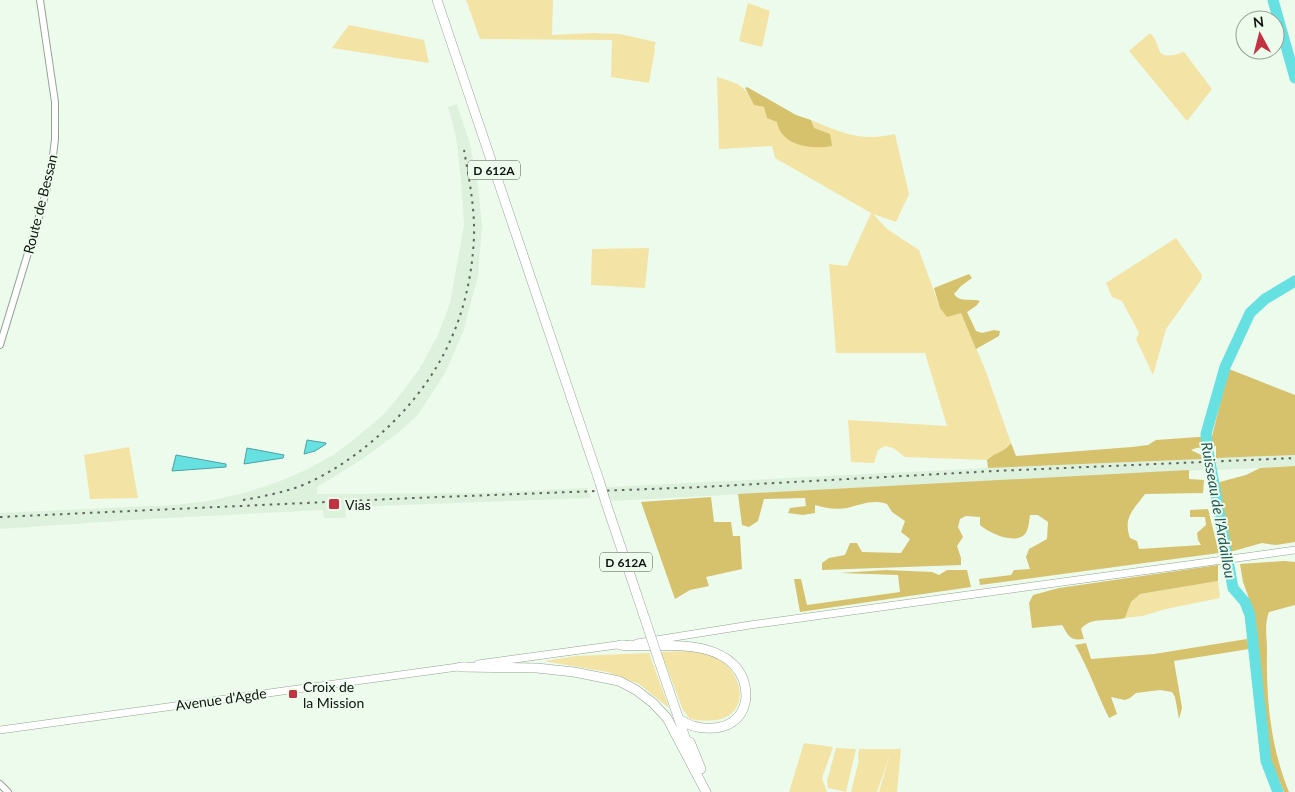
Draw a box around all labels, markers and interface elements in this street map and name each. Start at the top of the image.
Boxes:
north arrow [1235,10,1285,60]
text: N [1252,13,1265,31]
street label: Route de Bessan [19,152,61,256]
road number: D 612A [468,160,520,180]
water label: Ruisseau de l'Ardaillou [1198,440,1240,580]
place label: Vias [345,496,371,513]
marker: Vias [327,497,341,511]
road number: D 612A [600,552,652,572]
place label: Croix de la Mission [303,678,364,711]
street label: Avenue d'Agde [174,684,268,714]
marker: Croix de la Mission [287,688,299,700]

